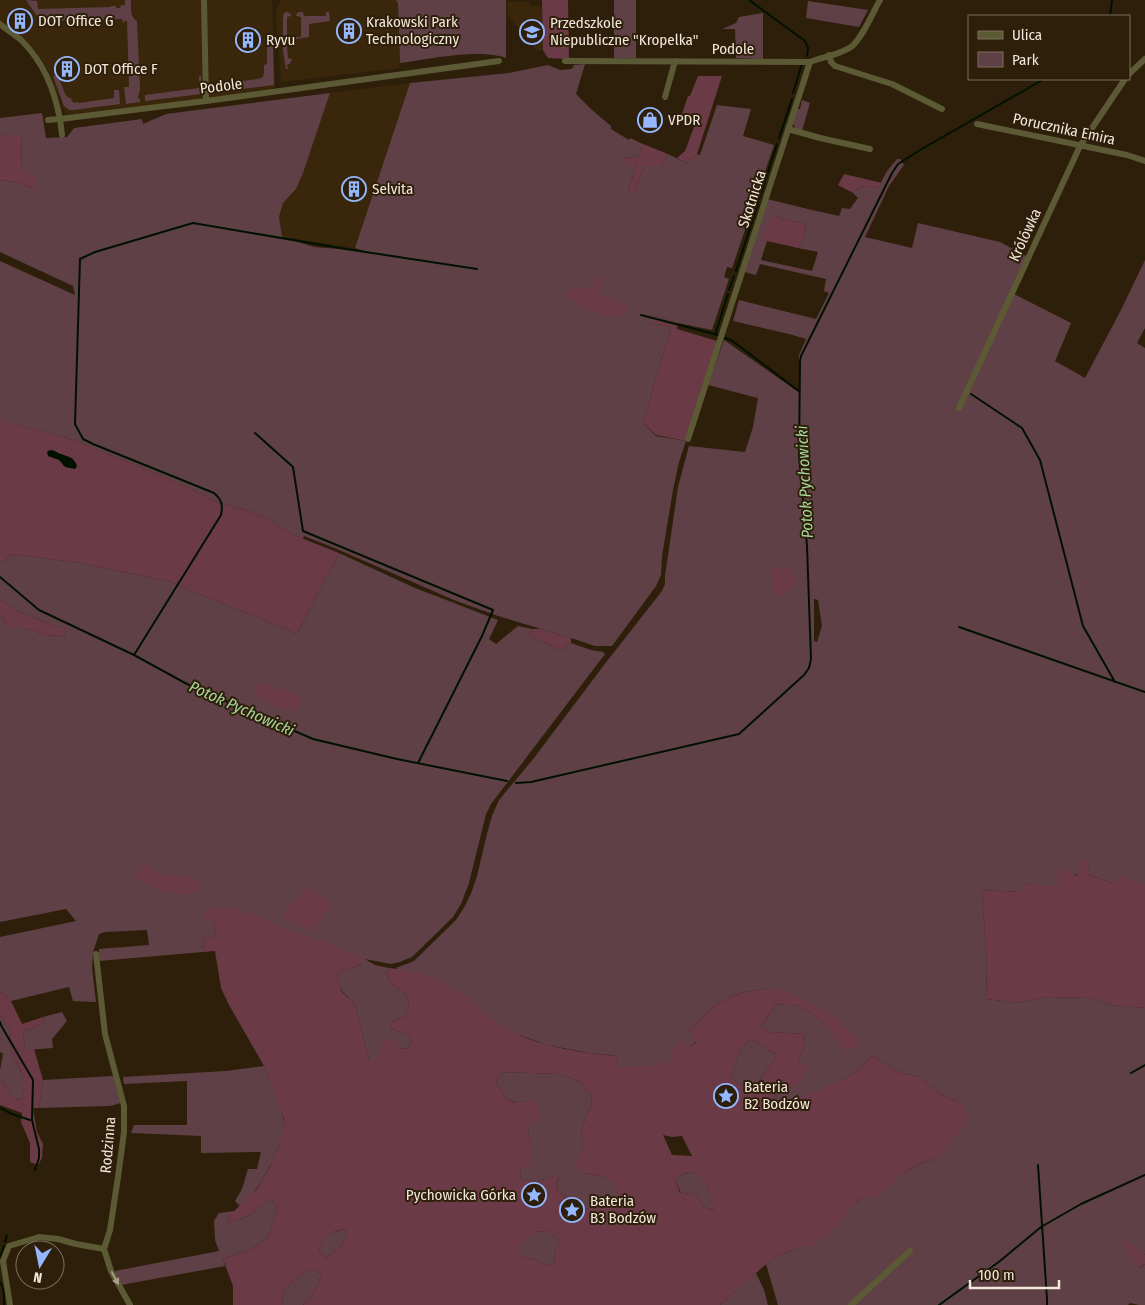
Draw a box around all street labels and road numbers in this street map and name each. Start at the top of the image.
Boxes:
street label: Podole [712,40,754,58]
street label: Podole [199,74,243,98]
street label: Porucznika Emira [1011,109,1117,149]
street label: Skotnicka [734,168,770,230]
street label: Królówka [1005,206,1045,264]
street label: Rodzinna [97,1116,119,1174]

